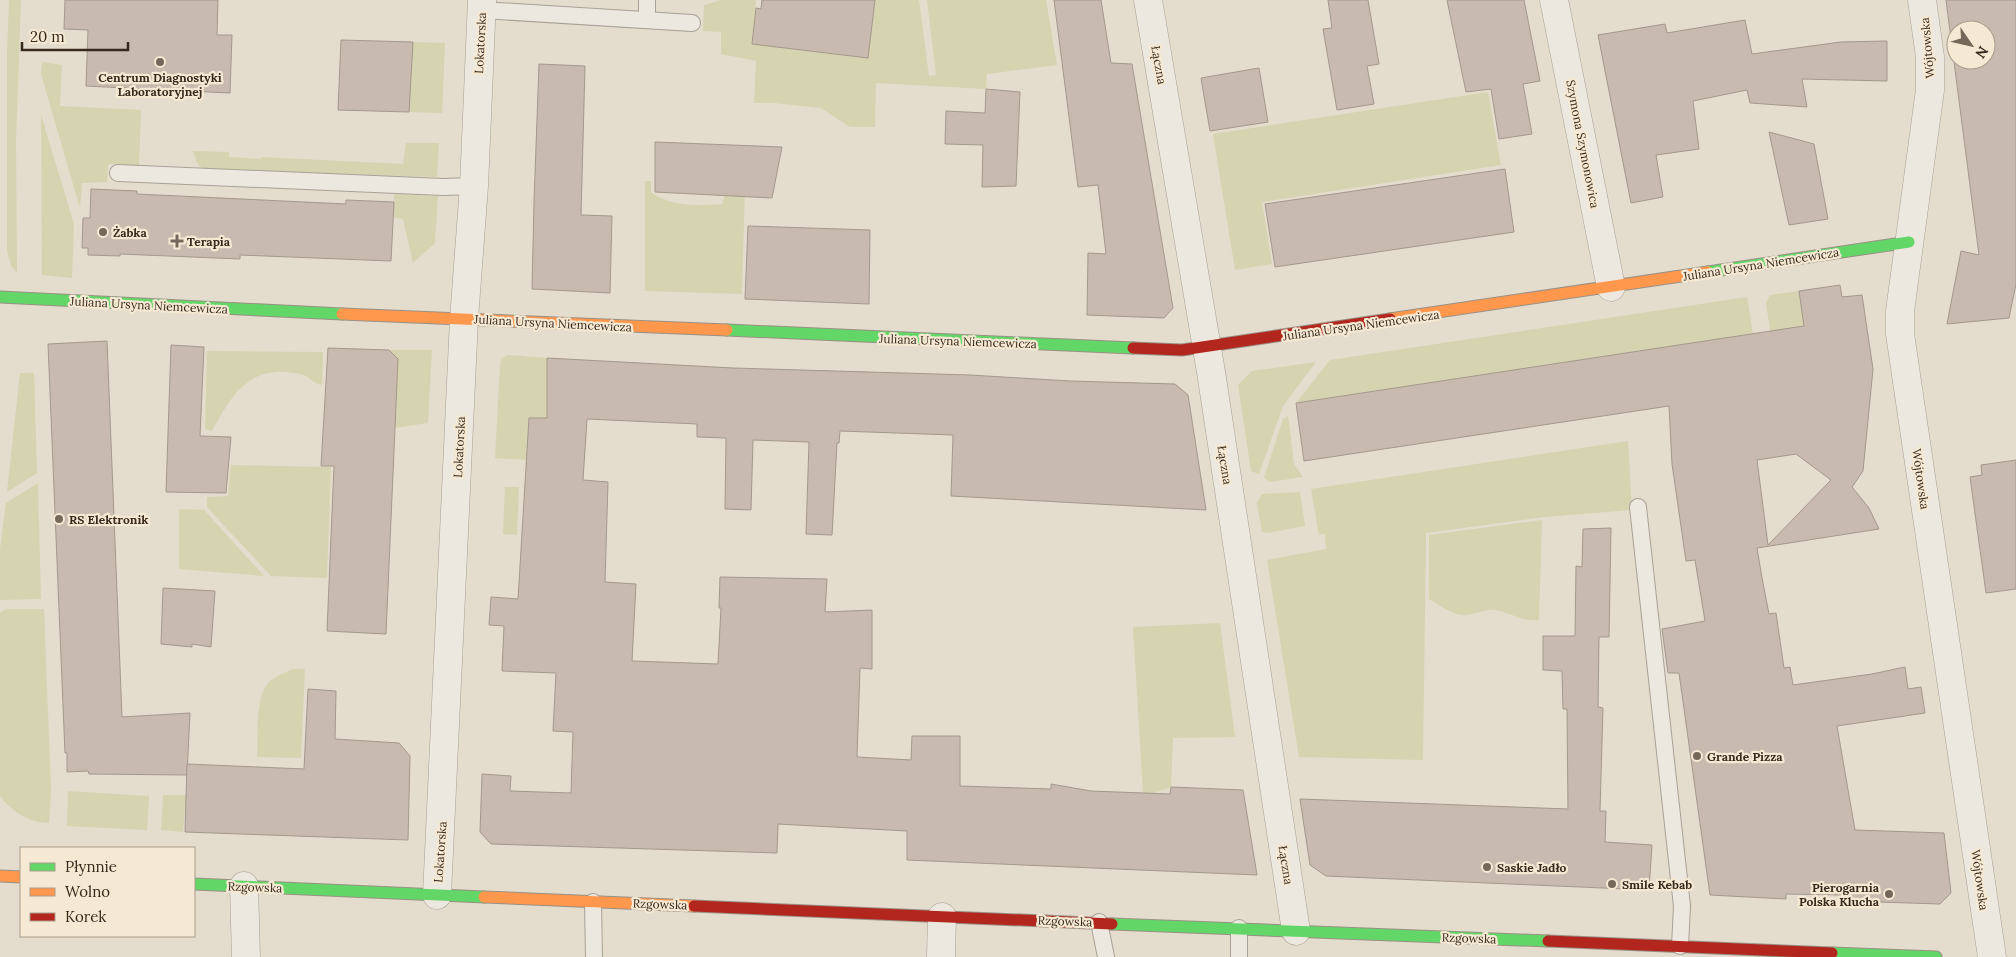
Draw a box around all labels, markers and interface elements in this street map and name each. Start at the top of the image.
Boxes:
street label: Lokatorska [471,12,489,74]
street label: Wójtowska [1917,17,1937,79]
scale bar [22,20,129,52]
north arrow [1946,20,1996,70]
text: 20 m [30,27,65,46]
text: N [1971,43,1992,62]
street label: Łączna [1148,44,1170,86]
marker: Centrum Diagnostyki Laboratoryjnej [154,56,166,68]
place label: Centrum Diagnostyki Laboratoryjnej [98,70,222,99]
street label: Szymona Szymonowica [1563,79,1603,209]
place label: Żabka [113,225,147,240]
marker: Żabka [97,226,109,238]
place label: Terapia [187,234,231,249]
marker: Terapia [171,235,183,247]
street label: Juliana Ursyna Niemcewicza [1681,244,1840,284]
street label: Juliana Ursyna Niemcewicza [69,293,228,317]
street label: Juliana Ursyna Niemcewicza [1281,307,1440,344]
street label: Juliana Ursyna Niemcewicza [473,311,632,335]
street label: Juliana Ursyna Niemcewicza [878,331,1037,351]
street label: Lokatorska [450,416,468,478]
street label: Łączna [1215,444,1235,486]
street label: Wójtowska [1909,448,1933,510]
place label: RS Elektronik [69,512,149,527]
marker: RS Elektronik [53,513,65,525]
place label: Grande Pizza [1707,749,1783,764]
marker: Grande Pizza [1691,750,1703,762]
street label: Lokatorska [430,821,450,883]
street label: Łączna [1276,844,1296,886]
legend [20,847,195,937]
street label: Wójtowska [1968,849,1992,911]
text: Płynnie [65,857,117,876]
place label: Saskie Jadło [1497,860,1566,875]
marker: Saskie Jadło [1481,861,1493,873]
place label: Smile Kebab [1622,877,1692,892]
marker: Smile Kebab [1606,878,1618,890]
street label: Rzgowska [227,879,283,895]
place label: Pierogarnia Polska Klucha [1799,880,1880,909]
text: Wolno [65,882,110,901]
marker: Pierogarnia Polska Klucha [1883,888,1895,900]
street label: Rzgowska [632,896,688,912]
text: Korek [65,907,106,926]
street label: Rzgowska [1037,913,1093,929]
street label: Rzgowska [1441,930,1497,946]

